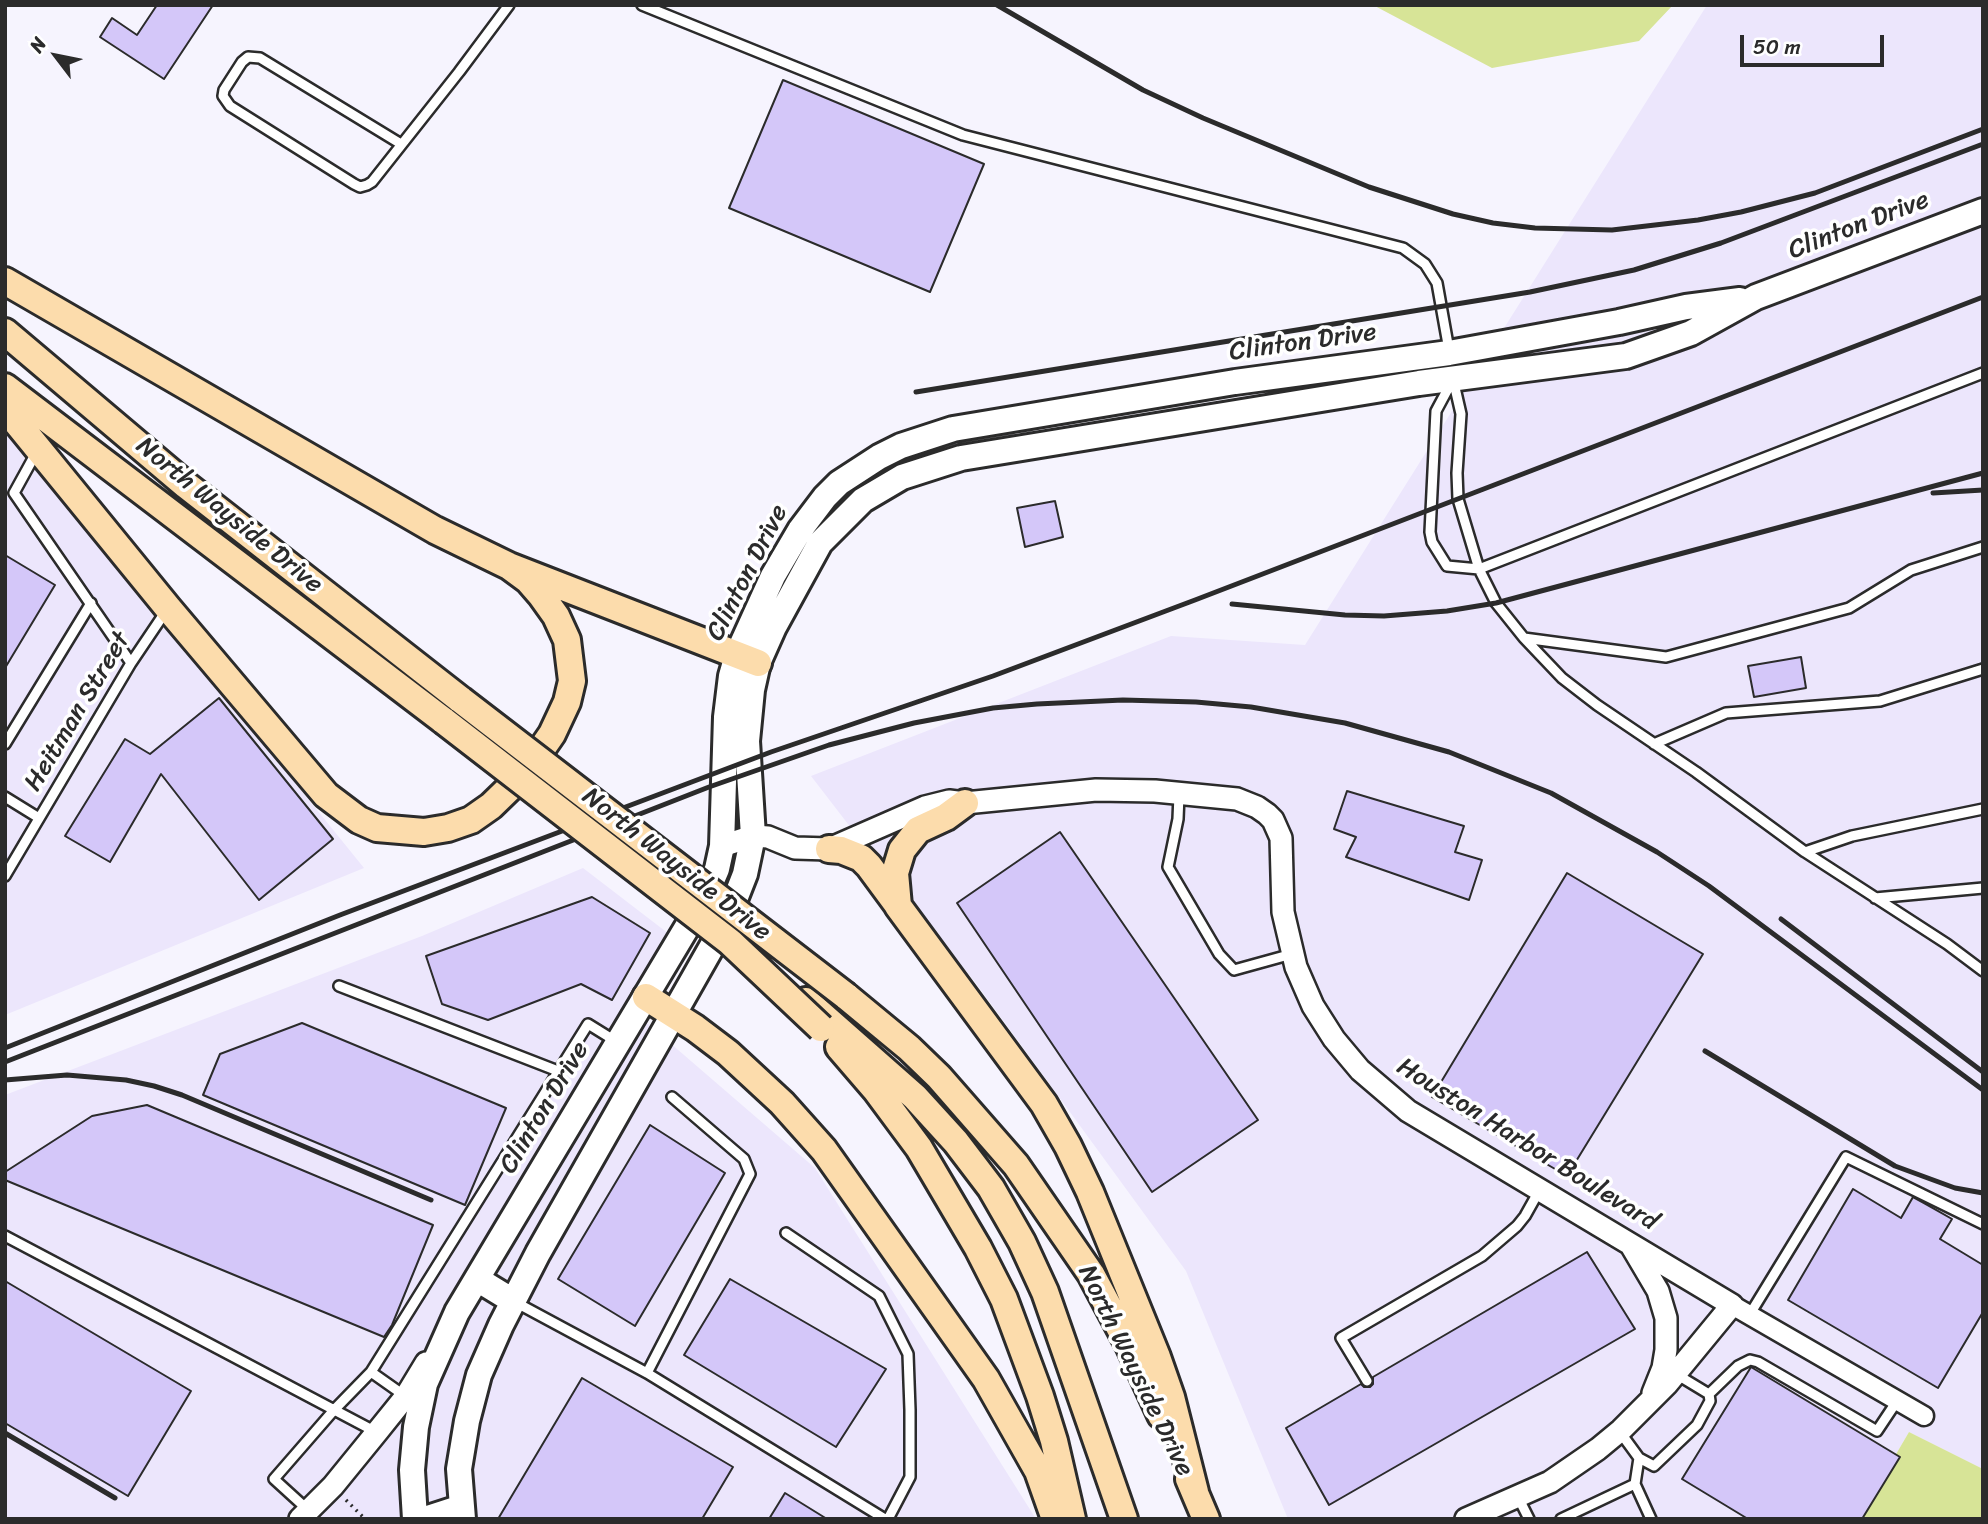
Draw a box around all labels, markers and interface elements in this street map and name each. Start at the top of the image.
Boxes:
north arrow [21,21,91,91]
scale bar [1743,21,1886,65]
text: 50 m [1753,28,1801,66]
text: N [20,30,55,59]
street label: Clinton Drive [1784,185,1934,267]
street label: Clinton Drive [1227,317,1379,369]
street label: North Wayside Drive [129,431,329,601]
street label: Clinton Drive [700,500,796,646]
street label: Heitman Street [18,627,138,797]
street label: North Wayside Drive [575,782,777,948]
street label: Clinton Drive [493,1036,597,1180]
street label: Houston Harbor Boulevard [1391,1052,1663,1238]
street label: North Wayside Drive [1070,1260,1200,1482]

